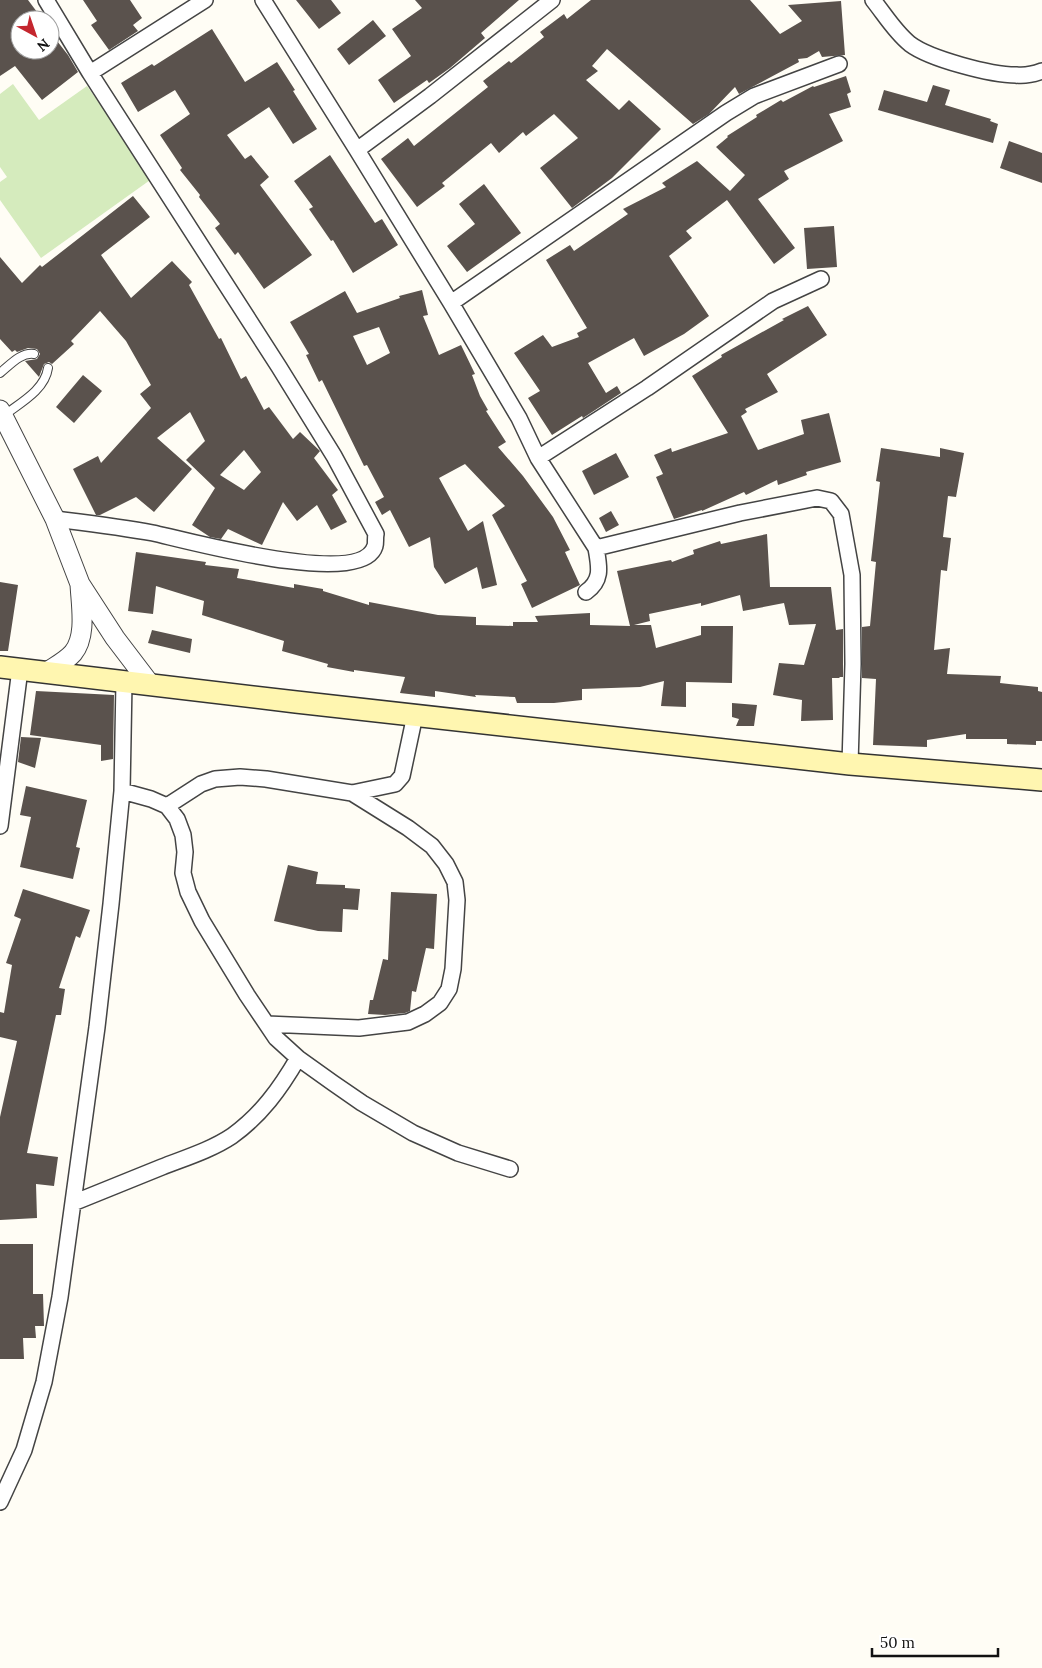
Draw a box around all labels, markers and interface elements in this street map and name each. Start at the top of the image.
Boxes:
north arrow [10,10,60,60]
text: N [33,35,53,55]
scale bar [872,1626,998,1658]
text: 50 m [880,1633,915,1652]

